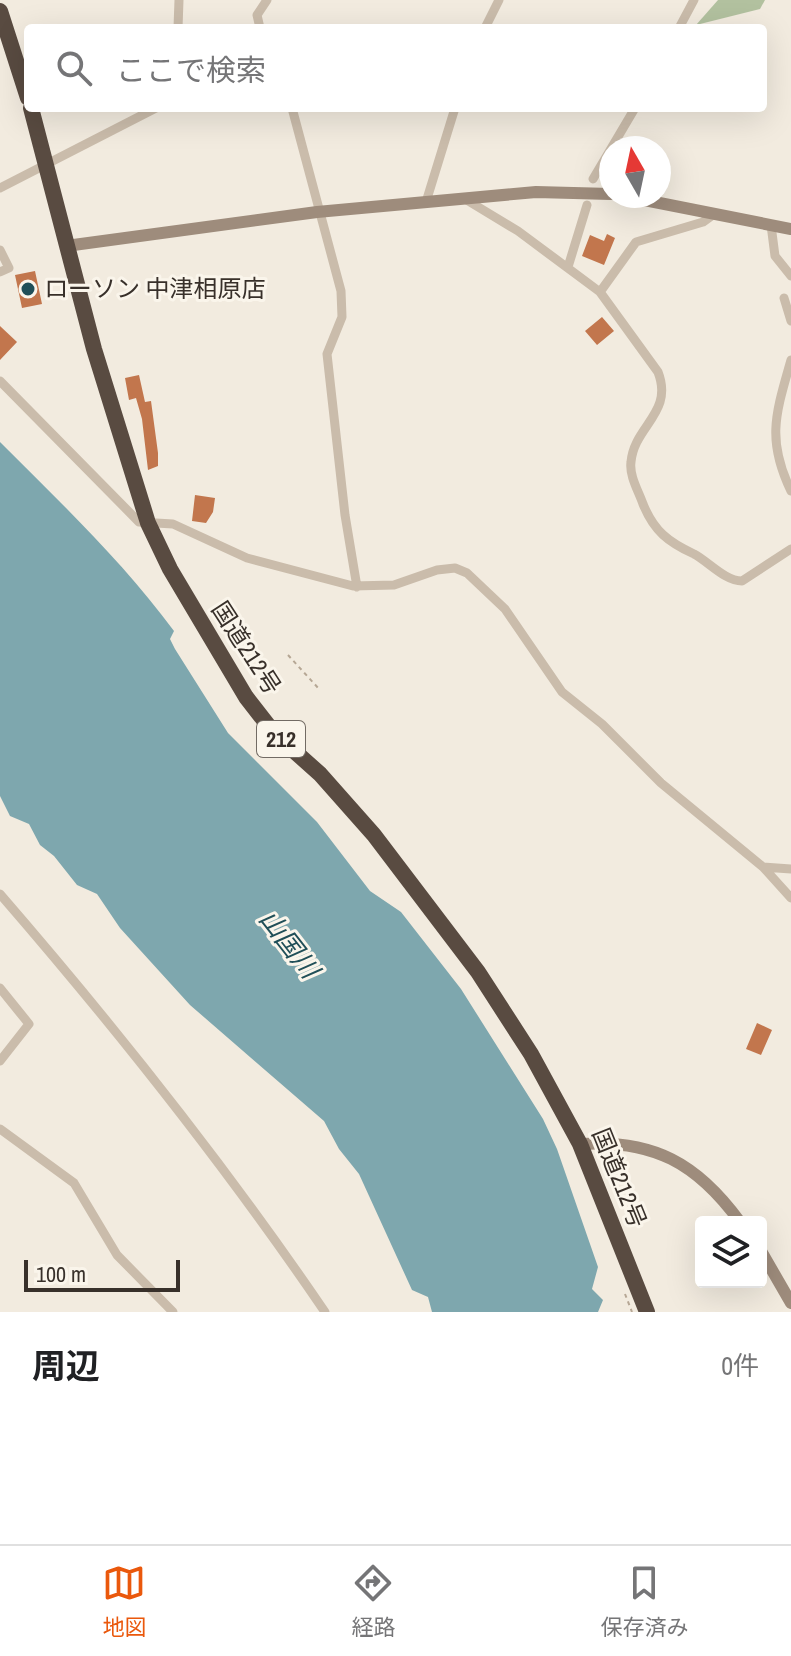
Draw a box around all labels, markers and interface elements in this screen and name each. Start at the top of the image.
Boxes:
search box [24,24,767,112]
icon: search [52,46,96,90]
text: ここで検索 [116,50,266,90]
north arrow [599,136,671,208]
place label: ローソン 中津相原店 [44,272,265,304]
marker: ローソン 中津相原店 [19,280,37,298]
street label: 国道212号 [205,595,289,700]
road number: 212 [257,721,305,757]
water label: 山国川 [252,902,329,988]
street label: 国道212号 [585,1123,654,1232]
map controls [695,1216,767,1288]
button: layers [695,1216,767,1288]
scale bar [24,1256,180,1292]
text: 100 m [36,1259,86,1289]
text: 周辺 [32,1343,100,1389]
text: 0件 [721,1348,759,1383]
tab: 地図 [102,1561,147,1642]
tab: 経路 [351,1561,396,1642]
tab: 保存済み [600,1561,689,1642]

